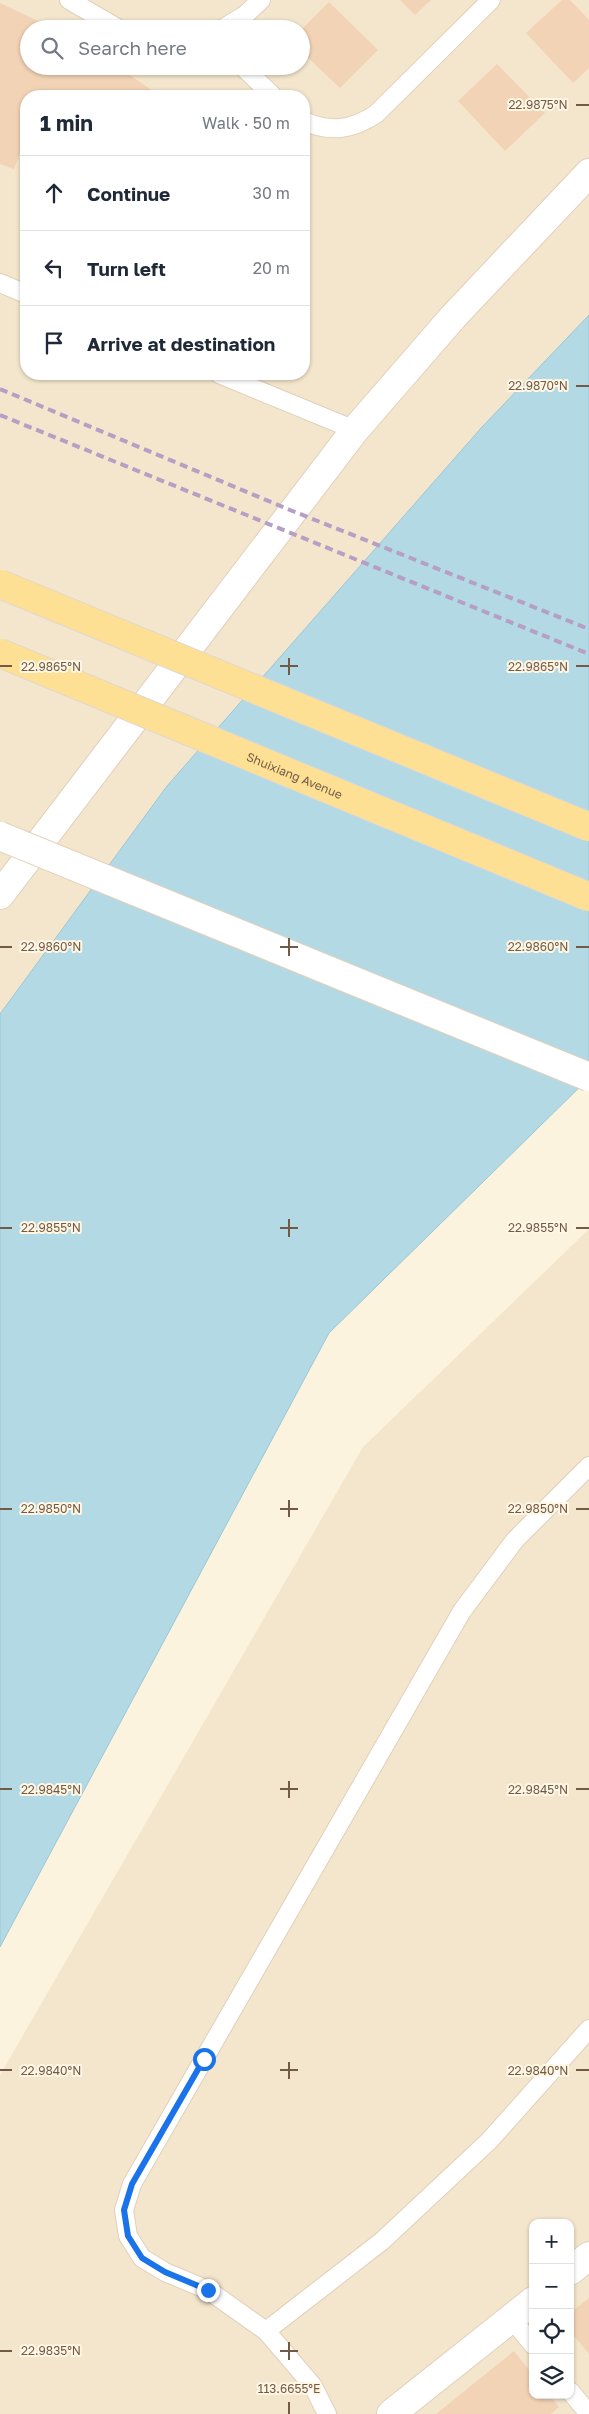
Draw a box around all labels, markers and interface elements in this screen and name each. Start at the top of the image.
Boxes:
search box [20,20,310,75]
icon: search [38,34,66,62]
text: Search here [78,36,187,59]
text: 22.9875°N [508,97,568,112]
text: 1 min [40,110,93,136]
text: Walk · 50 m [202,113,290,133]
icon: ahead [40,179,68,207]
text: Continue [87,182,170,205]
text: 30 m [253,183,290,203]
icon: left [40,254,68,282]
text: Turn left [87,257,166,280]
text: 20 m [253,258,290,278]
icon: arrive [40,329,68,357]
text: Arrive at destination [87,332,275,355]
text: 22.9870°N [508,378,568,393]
text: 22.9865°N [21,659,81,674]
text: 22.9865°N [508,659,568,674]
street label: Shuixiang Avenue [245,749,345,802]
text: 22.9860°N [21,939,81,954]
text: 22.9860°N [508,939,568,954]
text: 22.9855°N [21,1220,81,1235]
text: 22.9855°N [508,1220,568,1235]
text: 22.9850°N [21,1501,81,1516]
text: 22.9850°N [508,1501,568,1516]
text: 22.9845°N [21,1782,81,1797]
text: 22.9845°N [508,1782,568,1797]
route start [193,2048,216,2071]
text: 22.9840°N [21,2063,81,2078]
text: 22.9840°N [508,2063,568,2078]
map controls [529,2219,574,2399]
button: + [529,2219,574,2264]
button: − [529,2264,574,2309]
route end [197,2279,220,2302]
button: locate [529,2309,574,2354]
text: 22.9835°N [21,2343,81,2358]
button: layers [529,2354,574,2399]
text: 113.6655°E [258,2381,320,2396]

